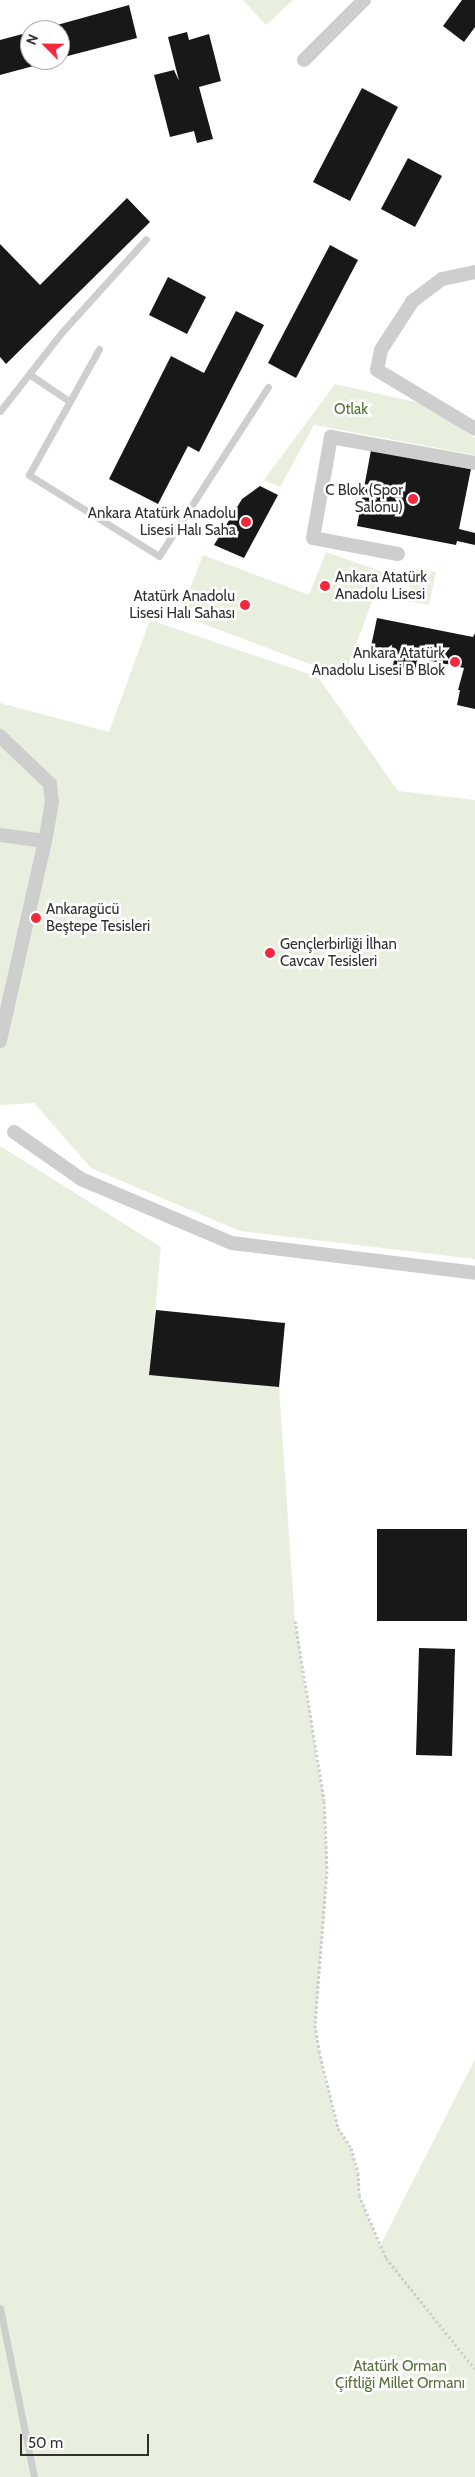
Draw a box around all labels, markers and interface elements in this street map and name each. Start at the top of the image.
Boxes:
north arrow [20,20,70,70]
text: N [22,31,42,48]
park label: Otlak [334,401,368,419]
place label: C Blok (Spor Salonu) [325,481,403,516]
marker: C Blok (Spor Salonu) [407,493,419,505]
place label: Ankara Atatürk Anadolu Lisesi Halı Saha [88,504,236,539]
marker: Ankara Atatürk Anadolu Lisesi Halı Saha [240,516,252,528]
place label: Ankara Atatürk Anadolu Lisesi [335,568,427,603]
marker: Ankara Atatürk Anadolu Lisesi [319,580,331,592]
place label: Atatürk Anadolu Lisesi Halı Sahası [129,587,235,622]
marker: Atatürk Anadolu Lisesi Halı Sahası [239,599,251,611]
place label: Ankara Atatürk Anadolu Lisesi B Blok [312,644,445,679]
marker: Ankara Atatürk Anadolu Lisesi B Blok [449,656,461,668]
place label: Ankaragücü Beştepe Tesisleri [46,900,150,935]
marker: Ankaragücü Beştepe Tesisleri [30,912,42,924]
place label: Gençlerbirliği İlhan Cavcav Tesisleri [280,935,397,970]
marker: Gençlerbirliği İlhan Cavcav Tesisleri [264,947,276,959]
park label: Atatürk Orman Çiftliği Millet Ormanı [335,2357,465,2392]
scale bar [22,2424,151,2456]
text: 50 m [28,2434,63,2452]

